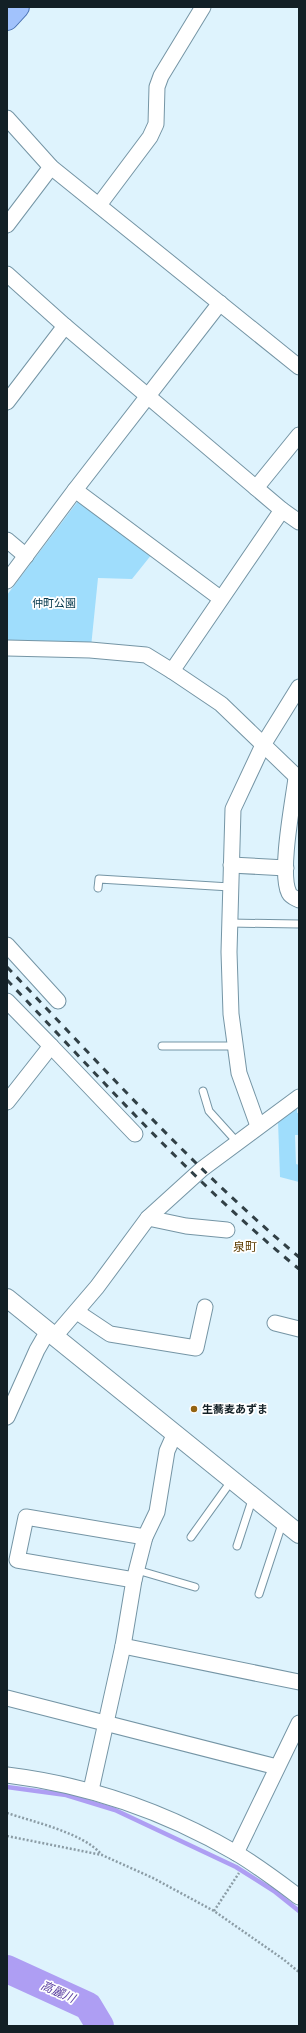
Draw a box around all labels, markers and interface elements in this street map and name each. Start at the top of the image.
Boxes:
park label: 仲町公園 [32,597,76,610]
district label: 泉町 [233,1240,257,1254]
place label: 生蕎麦あずま [202,1403,268,1416]
marker: 生蕎麦あずま [189,1404,199,1414]
water label: 高麗川 [39,1978,79,2007]

